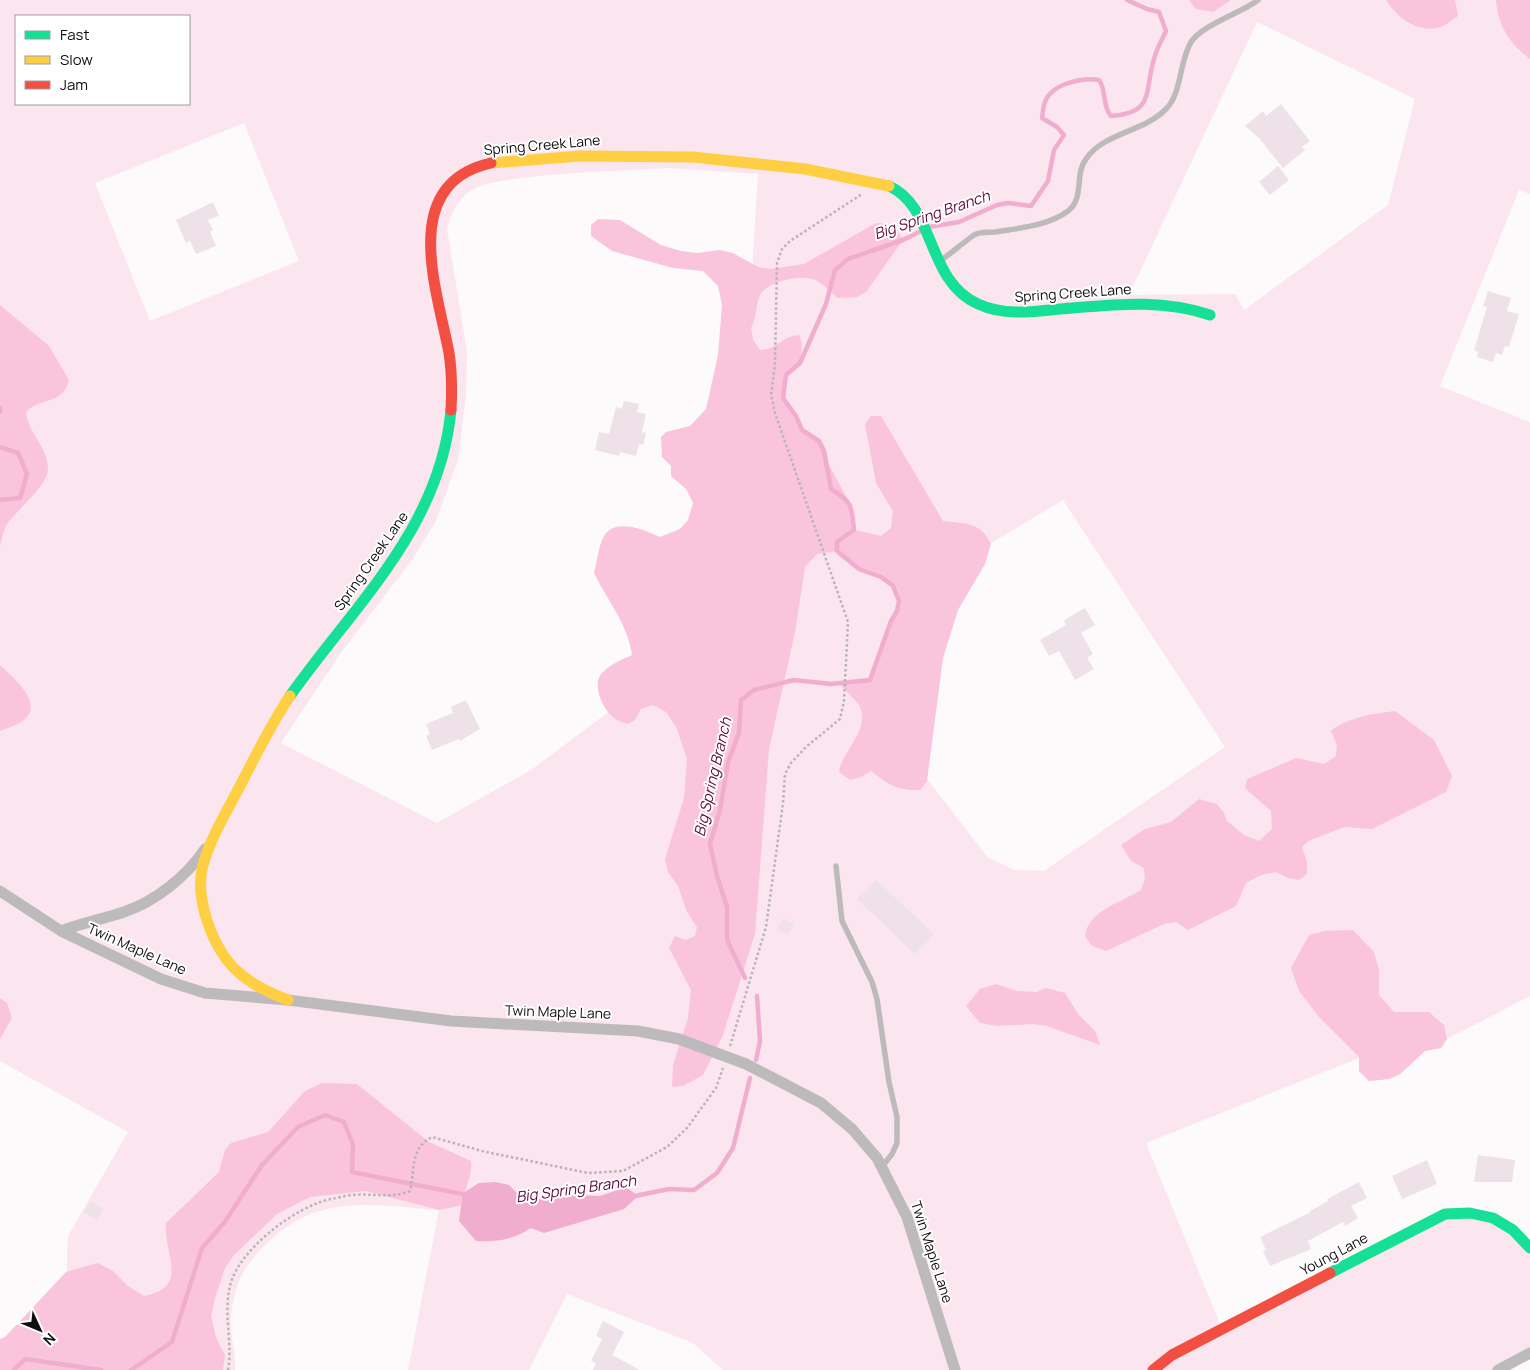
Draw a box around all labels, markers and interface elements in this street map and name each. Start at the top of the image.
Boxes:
legend [15,15,190,105]
text: Fast [60,24,89,45]
text: Slow [60,49,93,70]
text: Jam [60,74,88,95]
street label: Spring Creek Lane [483,130,601,159]
water label: Big Spring Branch [871,185,994,244]
street label: Spring Creek Lane [1014,279,1132,306]
street label: Spring Creek Lane [329,507,412,614]
water label: Big Spring Branch [689,714,737,838]
street label: Twin Maple Lane [85,918,190,979]
street label: Twin Maple Lane [505,1000,611,1023]
water label: Big Spring Branch [514,1170,638,1207]
street label: Twin Maple Lane [907,1198,958,1305]
street label: Young Lane [1297,1228,1371,1279]
north arrow [15,1305,65,1355]
text: N [39,1329,60,1350]

